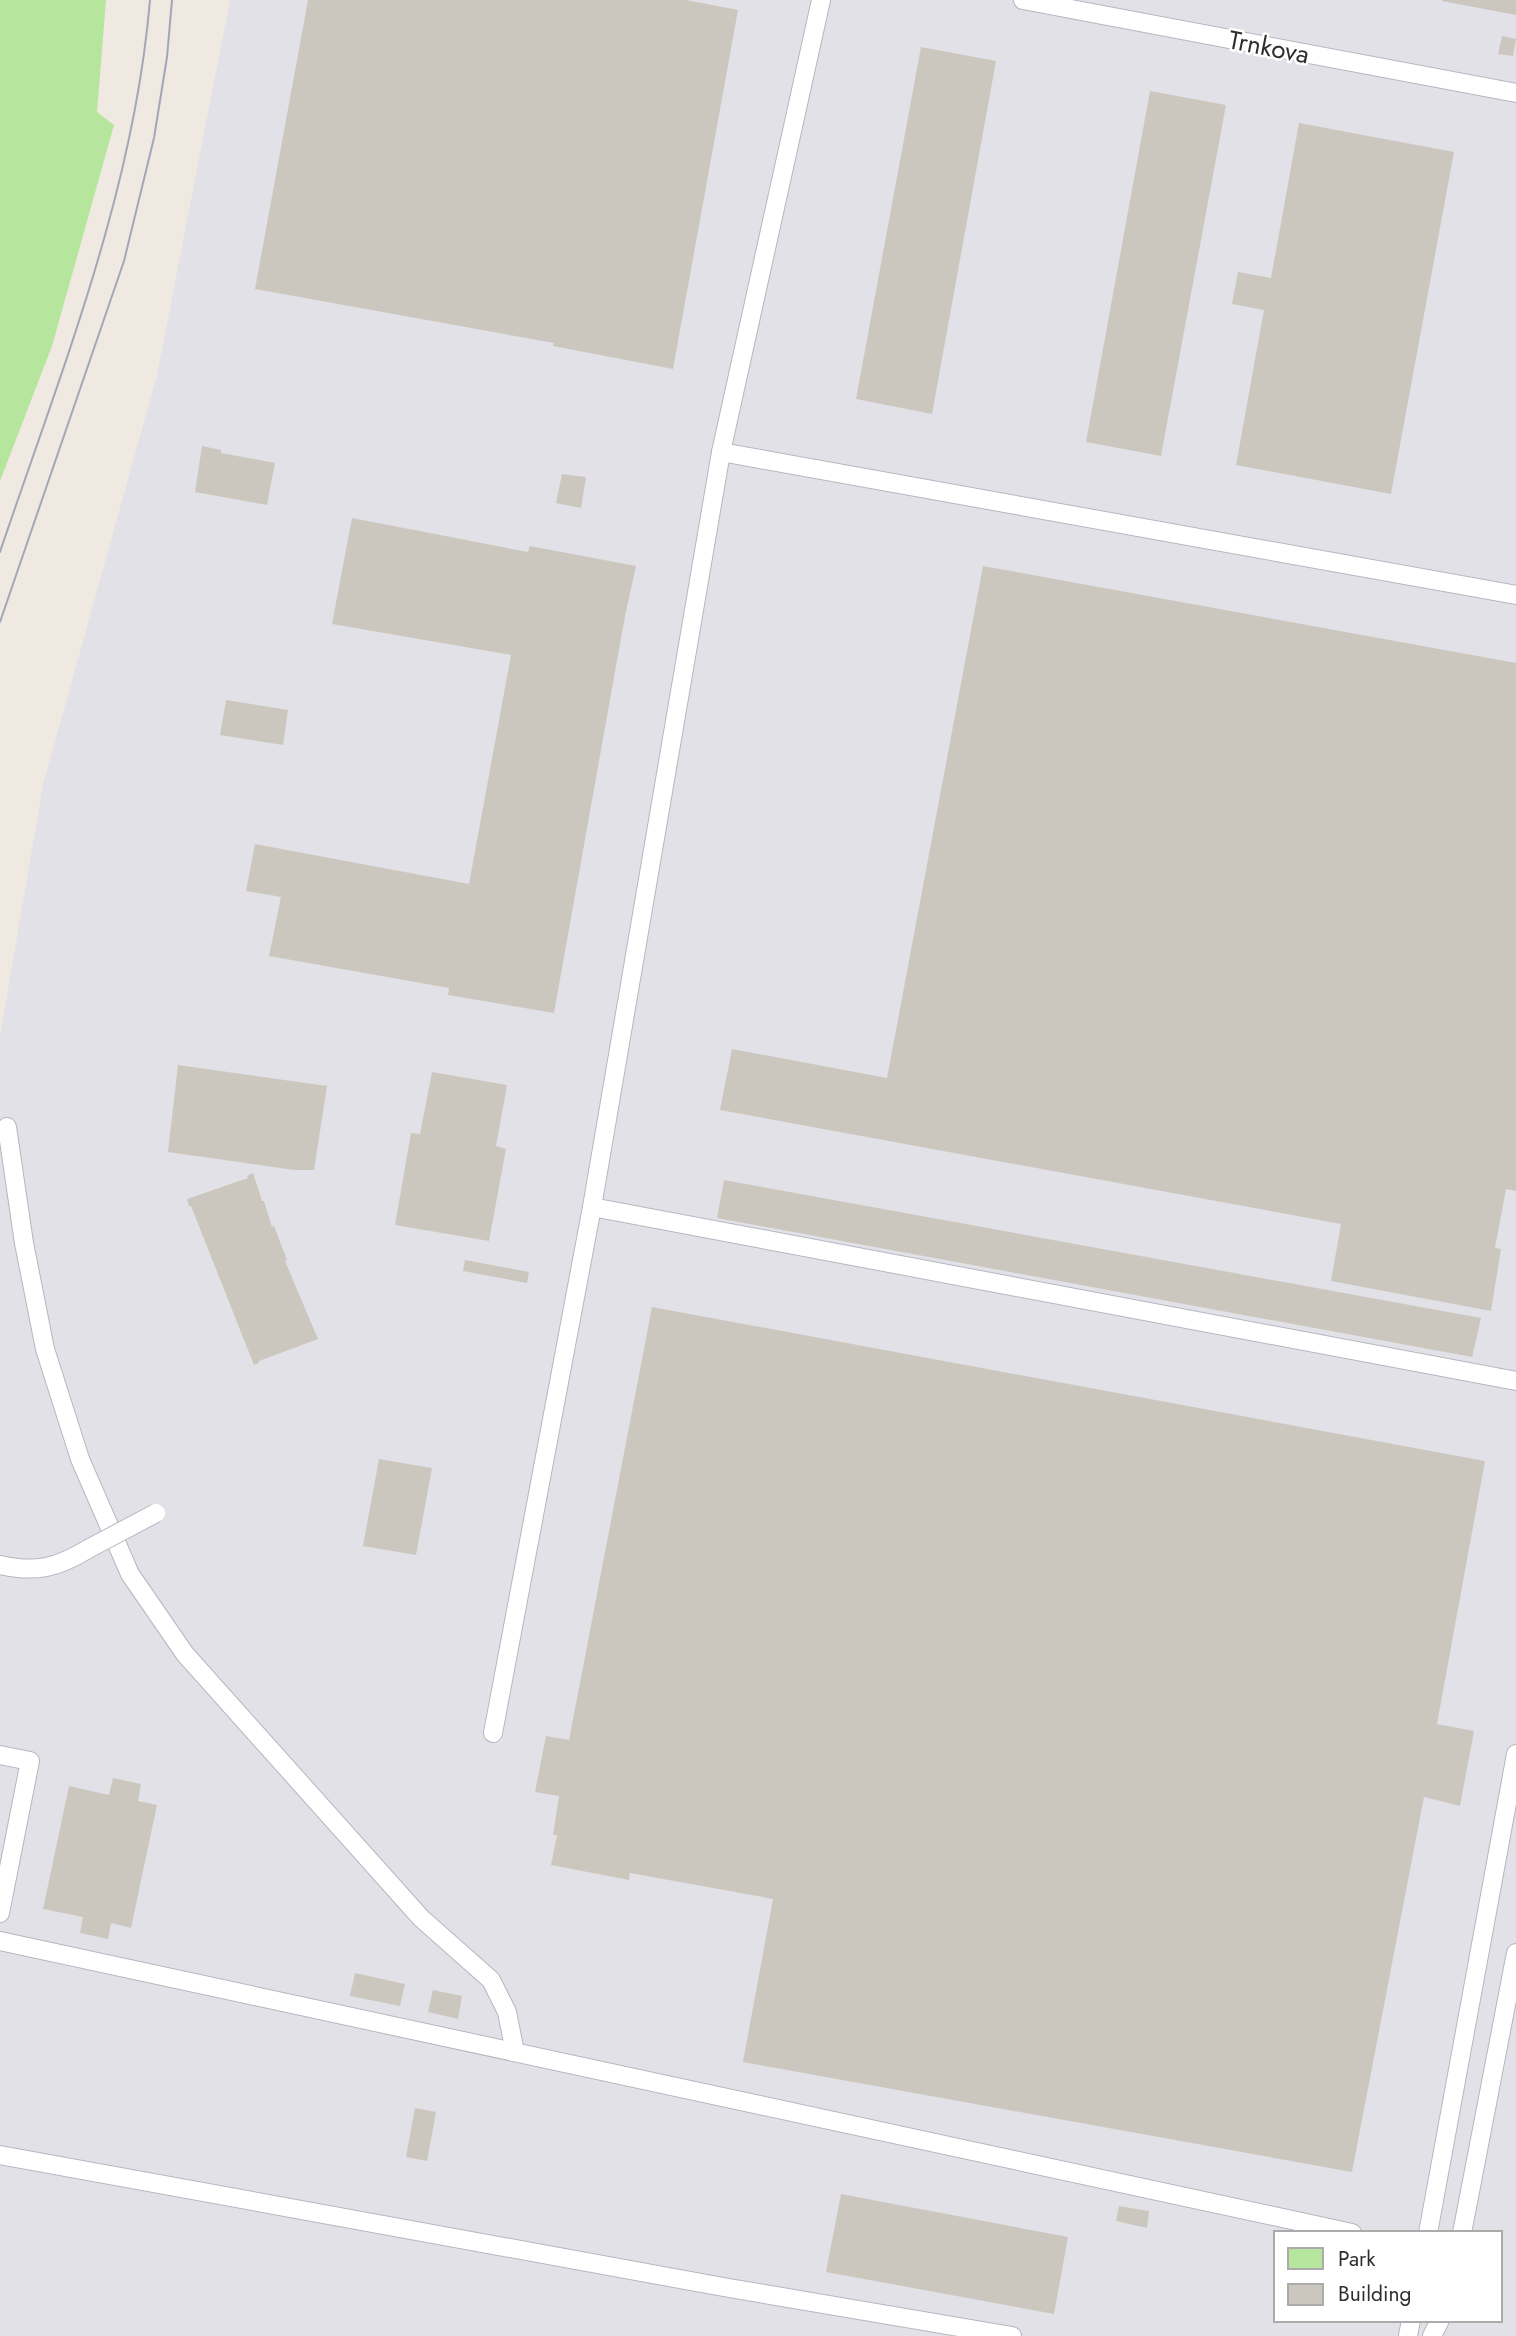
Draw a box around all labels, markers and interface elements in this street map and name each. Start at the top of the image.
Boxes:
street label: Trnkova [1225,21,1313,73]
legend [1274,2231,1502,2322]
text: Park [1338,2244,1376,2274]
text: Building [1338,2279,1411,2309]

